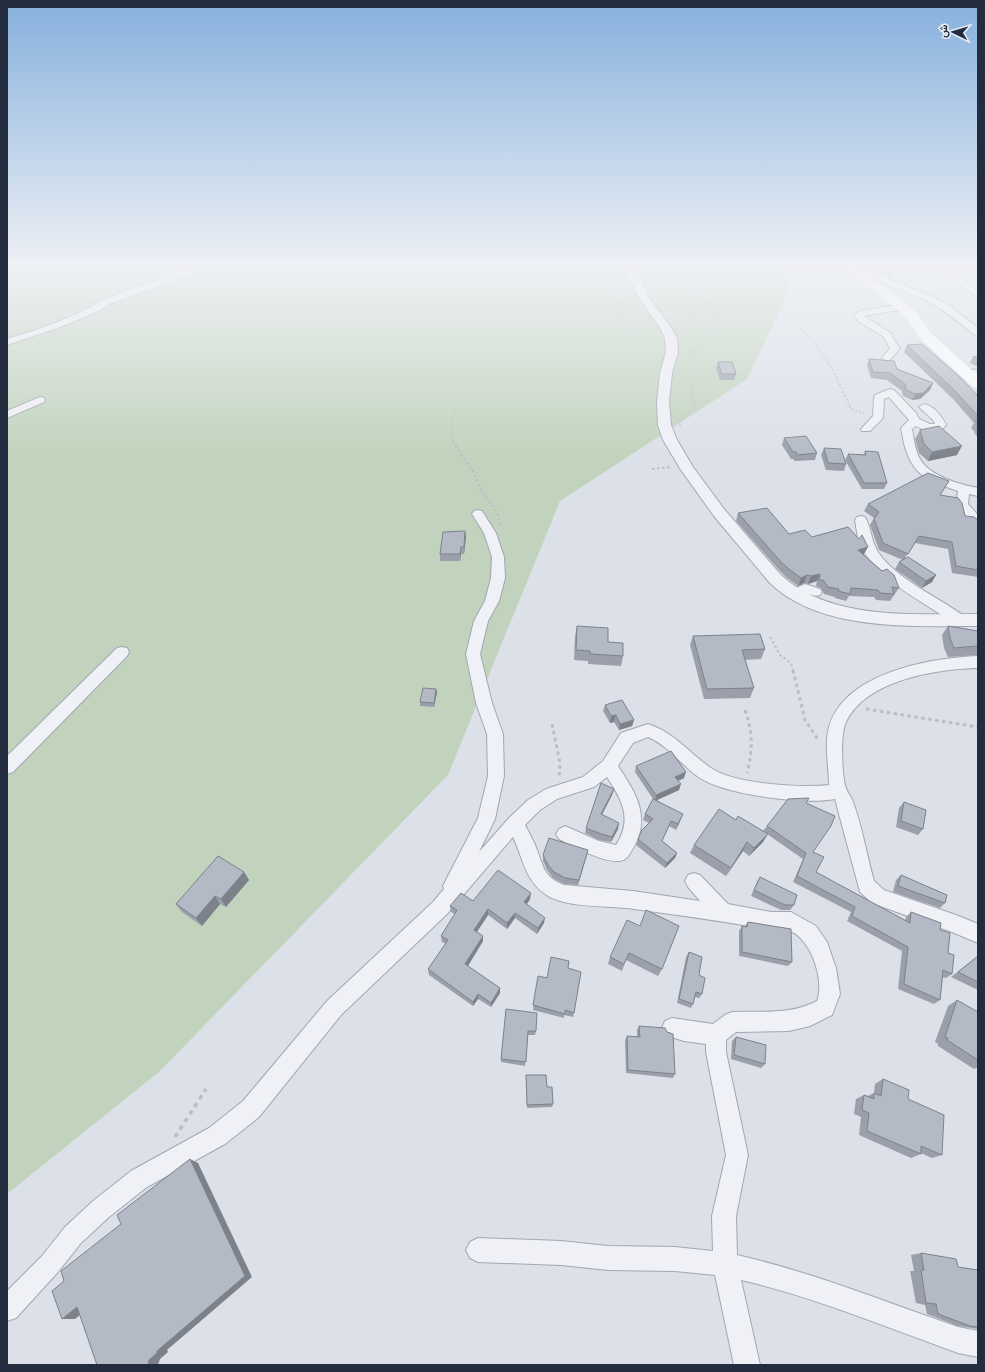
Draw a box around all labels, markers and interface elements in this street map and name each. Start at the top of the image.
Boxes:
north arrow [933,12,973,52]
text: ش [936,24,951,38]

